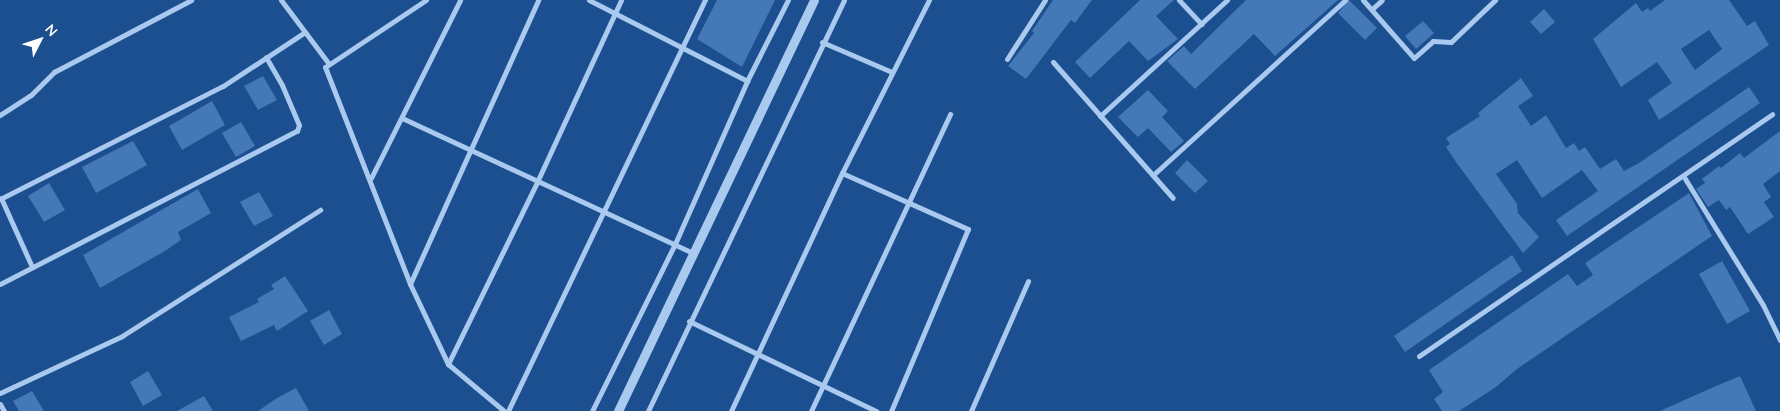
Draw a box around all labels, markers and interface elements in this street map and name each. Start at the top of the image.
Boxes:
north arrow [15,15,65,65]
text: N [41,20,61,40]

